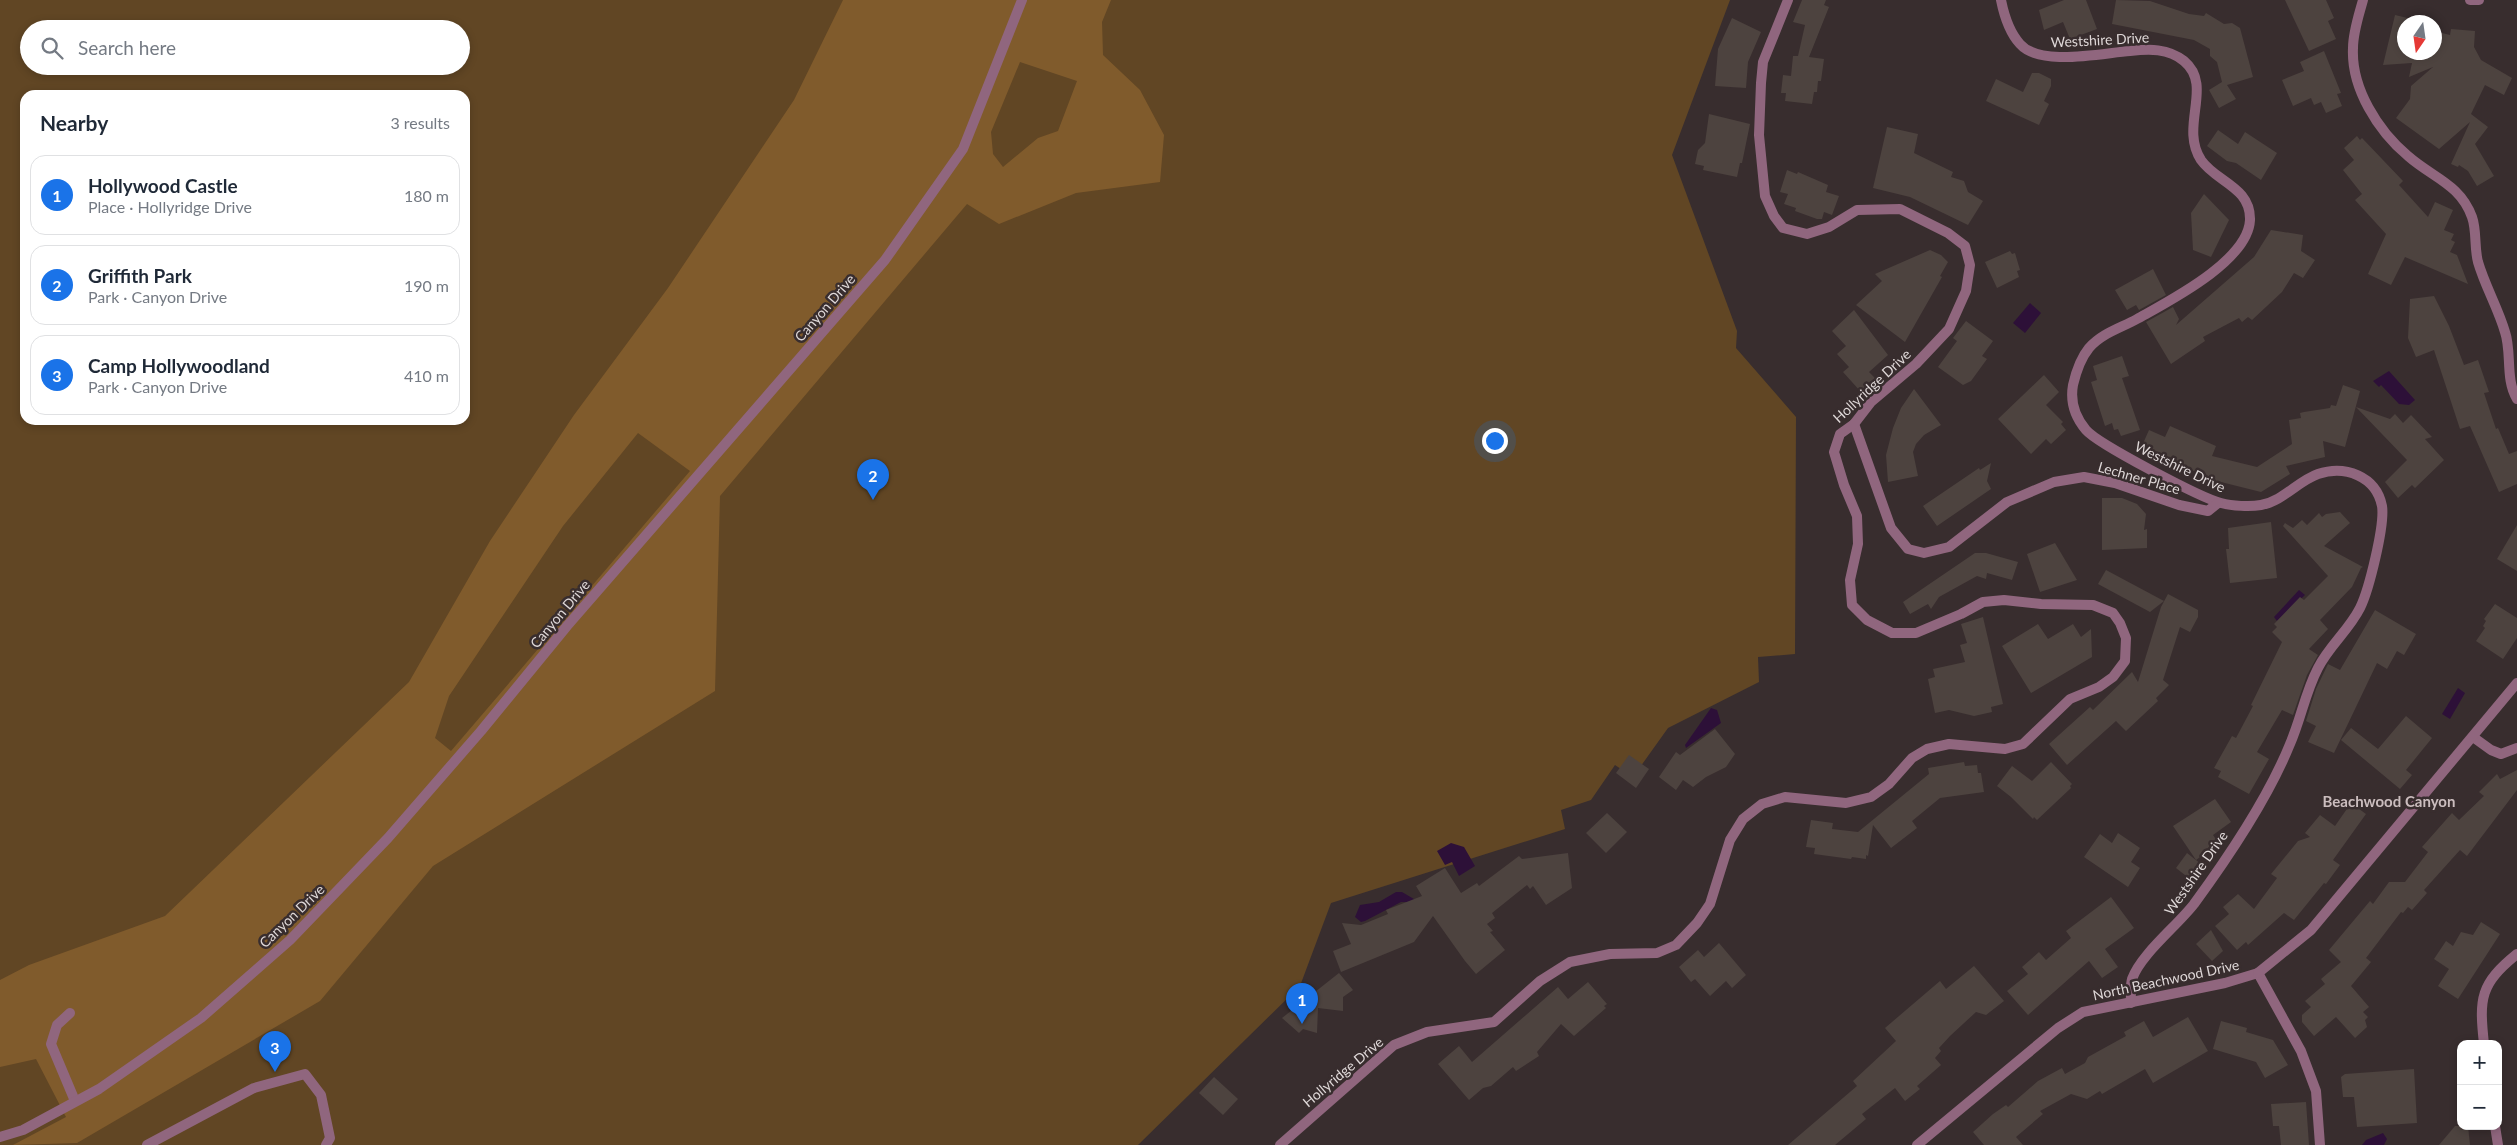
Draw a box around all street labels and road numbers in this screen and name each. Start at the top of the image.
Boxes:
street label: Westshire Drive [2050,28,2150,51]
street label: Canyon Drive [791,271,858,345]
street label: Hollyridge Drive [1829,345,1914,426]
street label: Westshire Drive [2132,437,2228,496]
street label: Lechner Place [2096,458,2182,497]
street label: Canyon Drive [526,576,593,651]
street label: Westshire Drive [2160,827,2231,918]
street label: Canyon Drive [256,880,328,951]
street label: North Beachwood Drive [2091,956,2241,1003]
street label: Hollyridge Drive [1299,1033,1386,1110]

